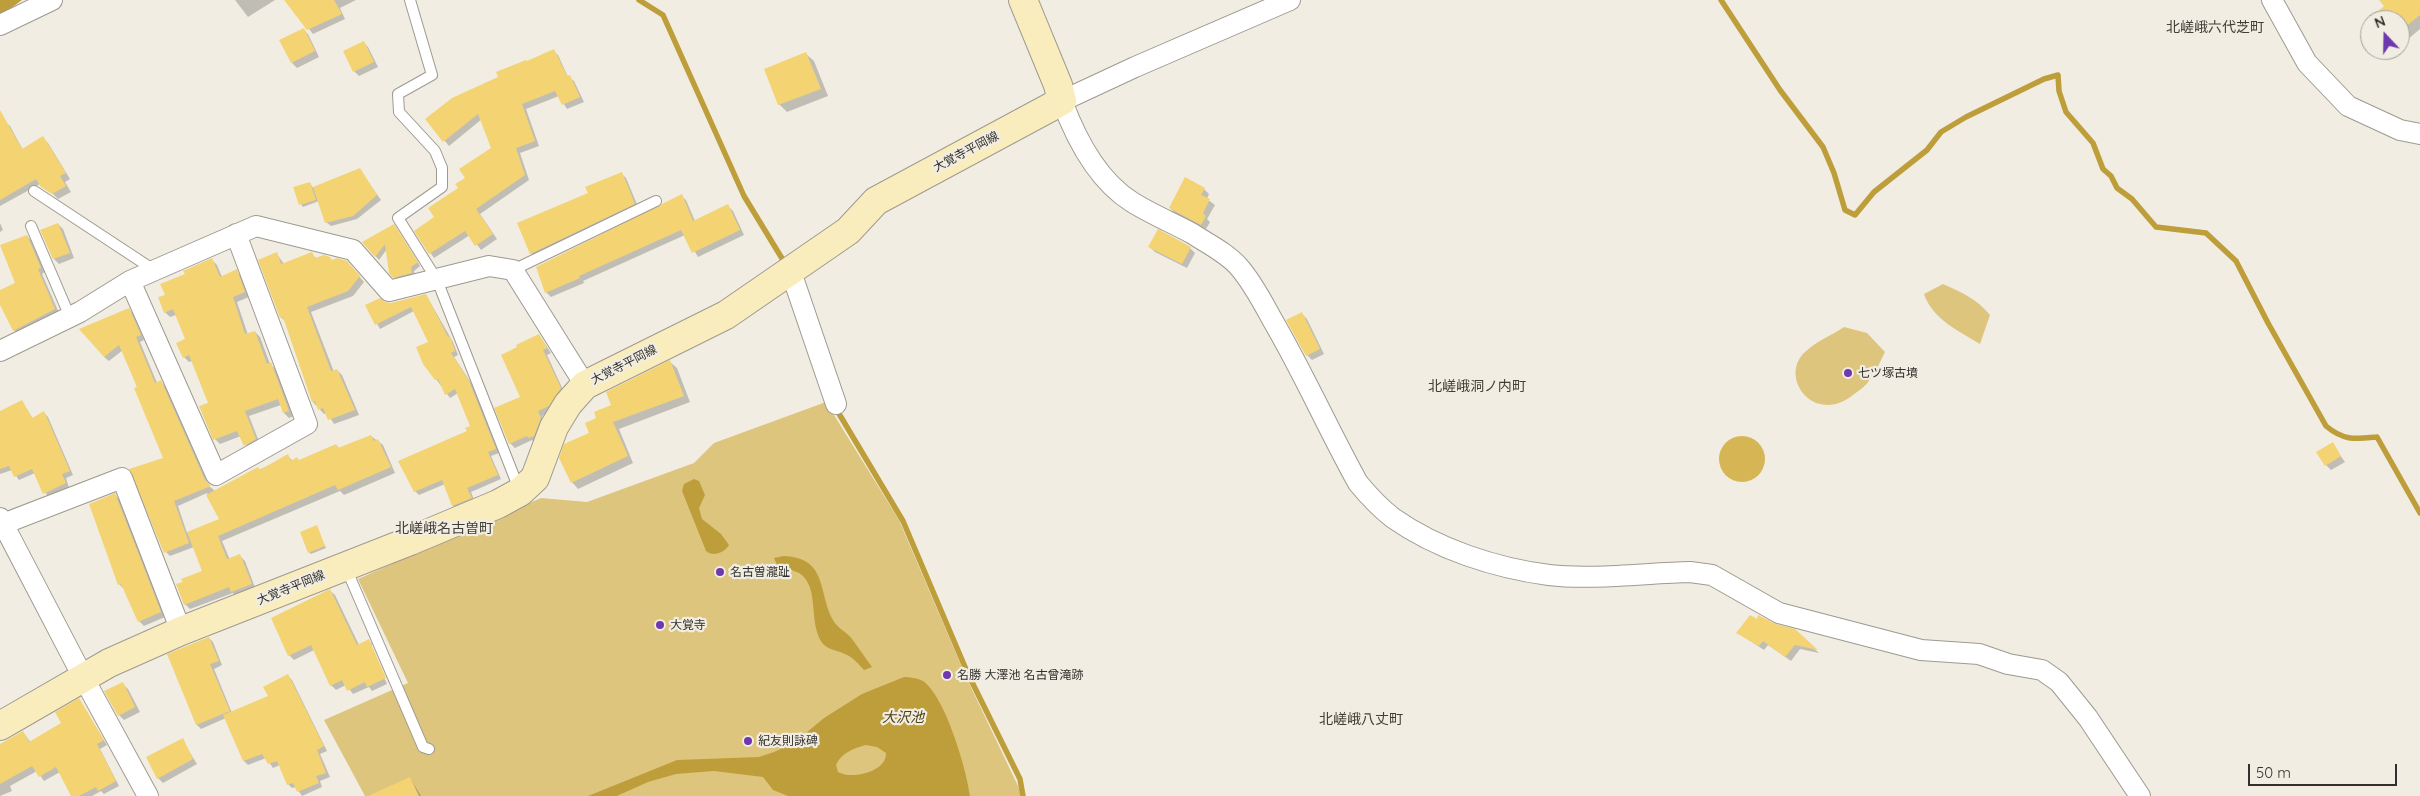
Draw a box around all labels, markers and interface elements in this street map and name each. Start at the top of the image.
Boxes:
north arrow [2360,10,2410,60]
text: N [2372,12,2388,32]
district label: 北嵯峨六代芝町 [2166,20,2264,36]
street label: 大覚寺平岡線 [931,129,1001,175]
street label: 大覚寺平岡線 [589,342,659,388]
place label: 七ツ塚古墳 [1858,366,1918,380]
marker: 七ツ塚古墳 [1842,367,1854,379]
district label: 北嵯峨洞ノ内町 [1428,379,1526,395]
district label: 北嵯峨名古曽町 [395,521,493,537]
place label: 名古曽瀧趾 [730,565,790,579]
marker: 名古曽瀧趾 [714,566,726,578]
street label: 大覚寺平岡線 [255,568,327,608]
place label: 大覚寺 [670,618,706,632]
marker: 大覚寺 [654,619,666,631]
place label: 名勝 大澤池 名古曾滝跡 [957,668,1084,682]
marker: 名勝 大澤池 名古曾滝跡 [941,669,953,681]
water label: 大沢池 [882,710,924,726]
district label: 北嵯峨八丈町 [1319,712,1403,728]
place label: 紀友則詠碑 [758,734,818,748]
marker: 紀友則詠碑 [742,735,754,747]
scale bar [2250,754,2399,786]
text: 50 m [2256,763,2291,782]

